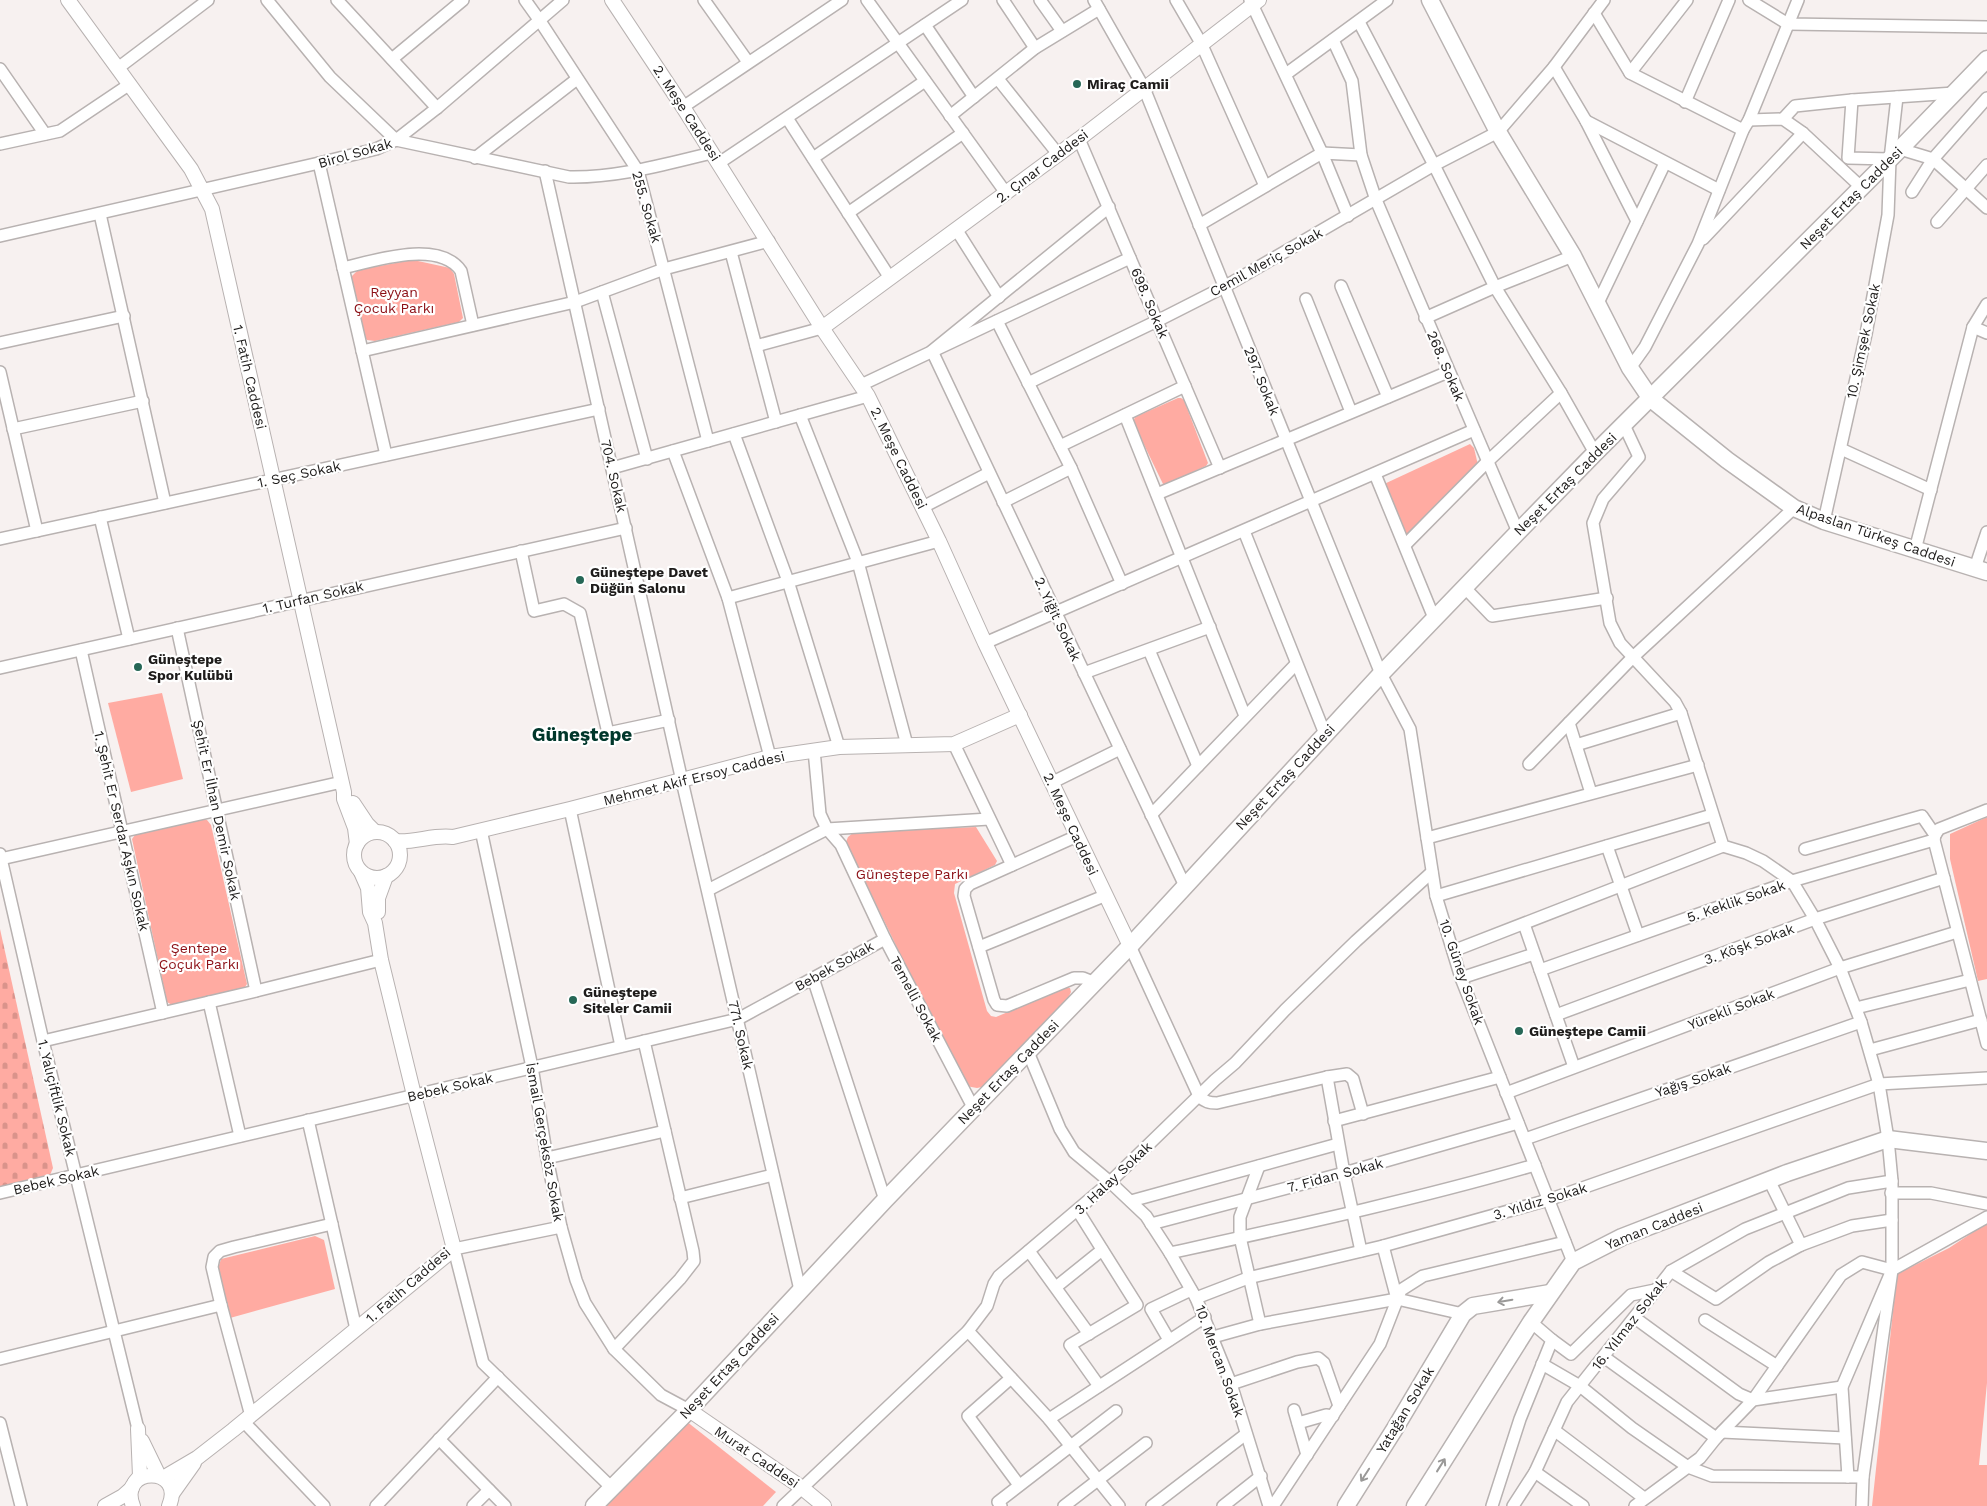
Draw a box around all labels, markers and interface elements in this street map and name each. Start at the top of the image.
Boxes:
street label: 2. Meşe Caddesi [650,62,724,164]
place label: Miraç Camii [1087,76,1169,92]
marker: Miraç Camii [1071,78,1083,90]
street label: 2. Çınar Caddesi [993,126,1091,206]
street label: Birol Sokak [316,135,394,171]
street label: Neşet Ertaş Caddesi [1796,143,1906,253]
street label: 255. Sokak [629,169,665,245]
street label: Cemil Meriç Sokak [1207,224,1325,300]
street label: 698. Sokak [1128,265,1172,341]
street label: 10. Şimşek Sokak [1843,282,1883,400]
park label: Reyyan Çocuk Parkı [354,284,434,316]
street label: 1. Fatih Caddesi [230,323,270,431]
street label: 268. Sokak [1424,328,1468,404]
street label: 297. Sokak [1241,344,1283,418]
street label: 2. Meşe Caddesi [867,405,931,511]
street label: Neşet Ertaş Caddesi [1510,429,1620,539]
street label: 704. Sokak [598,438,630,514]
street label: 1. Seç Sokak [256,457,342,491]
street label: Alpaslan Türkeş Caddesi [1794,500,1958,570]
place label: Güneştepe Davet Düğün Salonu [590,564,708,596]
marker: Güneştepe Davet Düğün Salonu [574,574,586,586]
street label: 2. Yiğit Sokak [1032,575,1084,664]
street label: 1. Turfan Sokak [261,578,365,616]
place label: Güneştepe Spor Kulübü [148,651,233,683]
marker: Güneştepe Spor Kulübü [132,661,144,673]
street label: Şehit Er İlhan Demir Sokak [190,718,244,902]
street label: Neşet Ertaş Caddesi [1232,721,1338,833]
district label: Güneştepe [532,723,632,746]
street label: 1. Şehit Er Serdar Aşkın Sokak [91,729,153,933]
street label: Mehmet Akif Ersoy Caddesi [602,748,786,808]
street label: 2. Meşe Caddesi [1040,770,1102,878]
park label: Güneştepe Parkı [856,866,968,882]
street label: 5. Keklik Sokak [1685,877,1787,925]
street label: 10. Güney Sokak [1436,917,1488,1027]
street label: 3. Köşk Sokak [1702,920,1796,968]
street label: Bebek Sokak [792,938,876,994]
park label: Şentepe Çoçuk Parkı [159,940,239,972]
street label: Temelli Sokak [887,954,945,1045]
place label: Güneştepe Siteler Camii [583,984,672,1016]
street label: Yürekli Sokak [1686,985,1777,1033]
marker: Güneştepe Siteler Camii [567,994,579,1006]
street label: 771. Sokak [725,999,757,1071]
street label: Neşet Ertaş Caddesi [954,1017,1062,1127]
place label: Güneştepe Camii [1529,1023,1646,1039]
marker: Güneştepe Camii [1513,1025,1525,1037]
street label: 1. Yalıçiftlik Sokak [35,1038,79,1158]
street label: Yağış Sokak [1653,1060,1733,1100]
street label: İsmail Gerçeksöz Sokak [523,1061,567,1223]
street label: Bebek Sokak [406,1069,494,1105]
street label: 3. Halay Sokak [1071,1138,1155,1218]
street label: 7. Fidan Sokak [1285,1155,1385,1195]
street label: Bebek Sokak [12,1162,100,1198]
street label: 3. Yıldız Sokak [1491,1179,1589,1223]
street label: Yaman Caddesi [1603,1199,1705,1253]
street label: 1. Fatih Caddesi [362,1244,454,1326]
street label: 16. Yılmaz Sokak [1588,1275,1670,1373]
one-way arrow [1498,1296,1514,1306]
street label: 10. Mercan Sokak [1192,1303,1248,1419]
street label: Neşet Ertaş Caddesi [676,1310,782,1422]
street label: Yatağan Sokak [1373,1364,1437,1456]
street label: Murat Caddesi [712,1423,802,1491]
one-way arrow [1436,1458,1446,1472]
one-way arrow [1360,1468,1370,1482]

